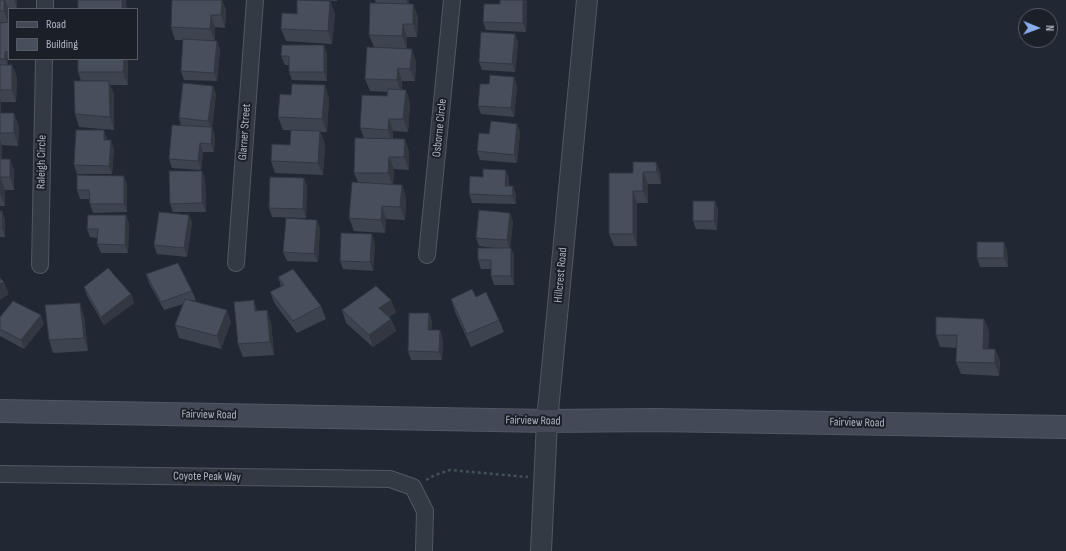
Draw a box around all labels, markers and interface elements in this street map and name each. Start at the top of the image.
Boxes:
legend [8,8,138,60]
north arrow [1018,8,1058,48]
text: Road [46,17,66,32]
text: N [1043,25,1056,31]
text: Building [46,37,78,52]
street label: Osborne Circle [430,98,450,158]
street label: Glarner Street [236,103,254,161]
street label: Raleigh Circle [34,135,50,189]
street label: Hillcrest Road [551,247,571,303]
street label: Fairview Road [181,407,237,423]
street label: Fairview Road [505,413,561,429]
street label: Fairview Road [829,415,885,431]
street label: Coyote Peak Way [173,469,241,485]

